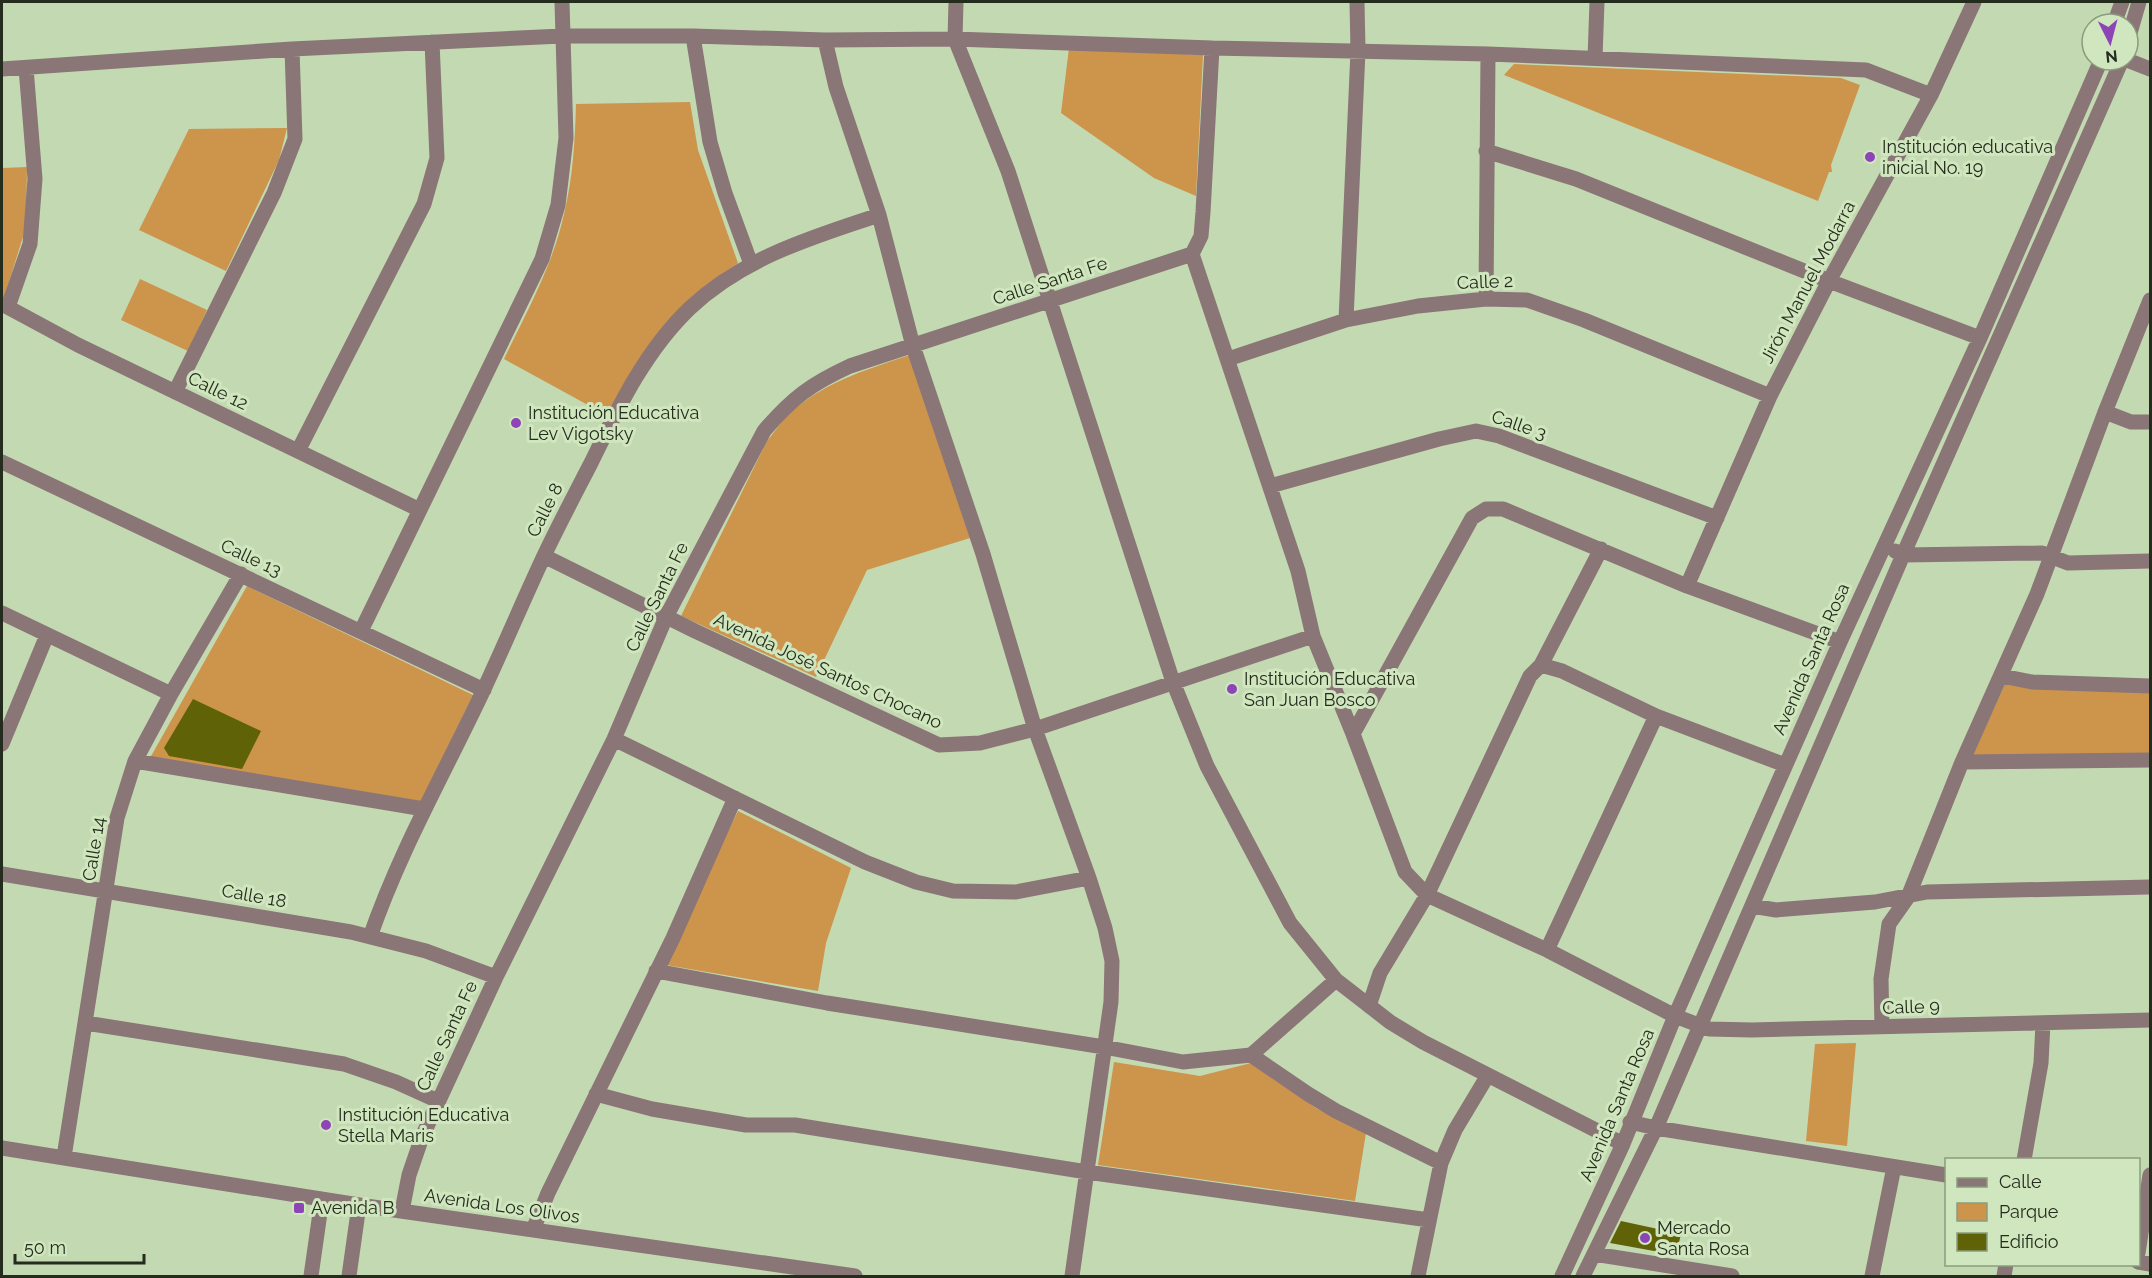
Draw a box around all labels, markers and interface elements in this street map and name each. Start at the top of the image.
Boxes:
north arrow [2080,12,2140,72]
text: N [2104,46,2119,67]
place label: Institución educativa inicial No. 19 [1882,136,2053,178]
marker: Institución educativa inicial No. 19 [1863,150,1877,164]
street label: Jirón Manuel Modarra [1756,197,1859,366]
street label: Calle Santa Fe [990,252,1110,309]
street label: Calle 2 [1456,270,1514,293]
street label: Calle 12 [185,367,252,414]
place label: Institución Educativa Lev Vigotsky [528,402,699,444]
street label: Calle 3 [1489,405,1549,444]
marker: Institución Educativa Lev Vigotsky [509,416,523,430]
street label: Calle 8 [522,479,567,540]
street label: Calle 13 [218,534,285,581]
street label: Calle Santa Fe [621,538,692,655]
street label: Avenida Santa Rosa [1768,580,1853,738]
street label: Avenida José Santos Chocano [711,608,946,733]
place label: Institución Educativa San Juan Bosco [1244,668,1415,710]
marker: Institución Educativa San Juan Bosco [1225,682,1239,696]
street label: Calle 14 [78,815,109,882]
street label: Calle 18 [220,879,288,912]
street label: Calle Santa Fe [412,977,481,1094]
street label: Calle 9 [1882,995,1940,1018]
street label: Avenida Santa Rosa [1575,1025,1658,1184]
place label: Institución Educativa Stella Maris [338,1104,509,1146]
marker: Institución Educativa Stella Maris [319,1118,333,1132]
legend [1945,1158,2140,1266]
text: Calle [1999,1171,2042,1192]
street label: Avenida Los Olivos [423,1184,581,1227]
place label: Avenida B [311,1197,394,1218]
marker: Avenida B [292,1201,306,1215]
text: Parque [1999,1201,2059,1222]
place label: Mercado Santa Rosa [1657,1217,1749,1259]
scale bar [15,1227,144,1265]
marker: Mercado Santa Rosa [1638,1231,1652,1245]
text: Edificio [1999,1231,2059,1252]
text: 50 m [24,1237,66,1258]

